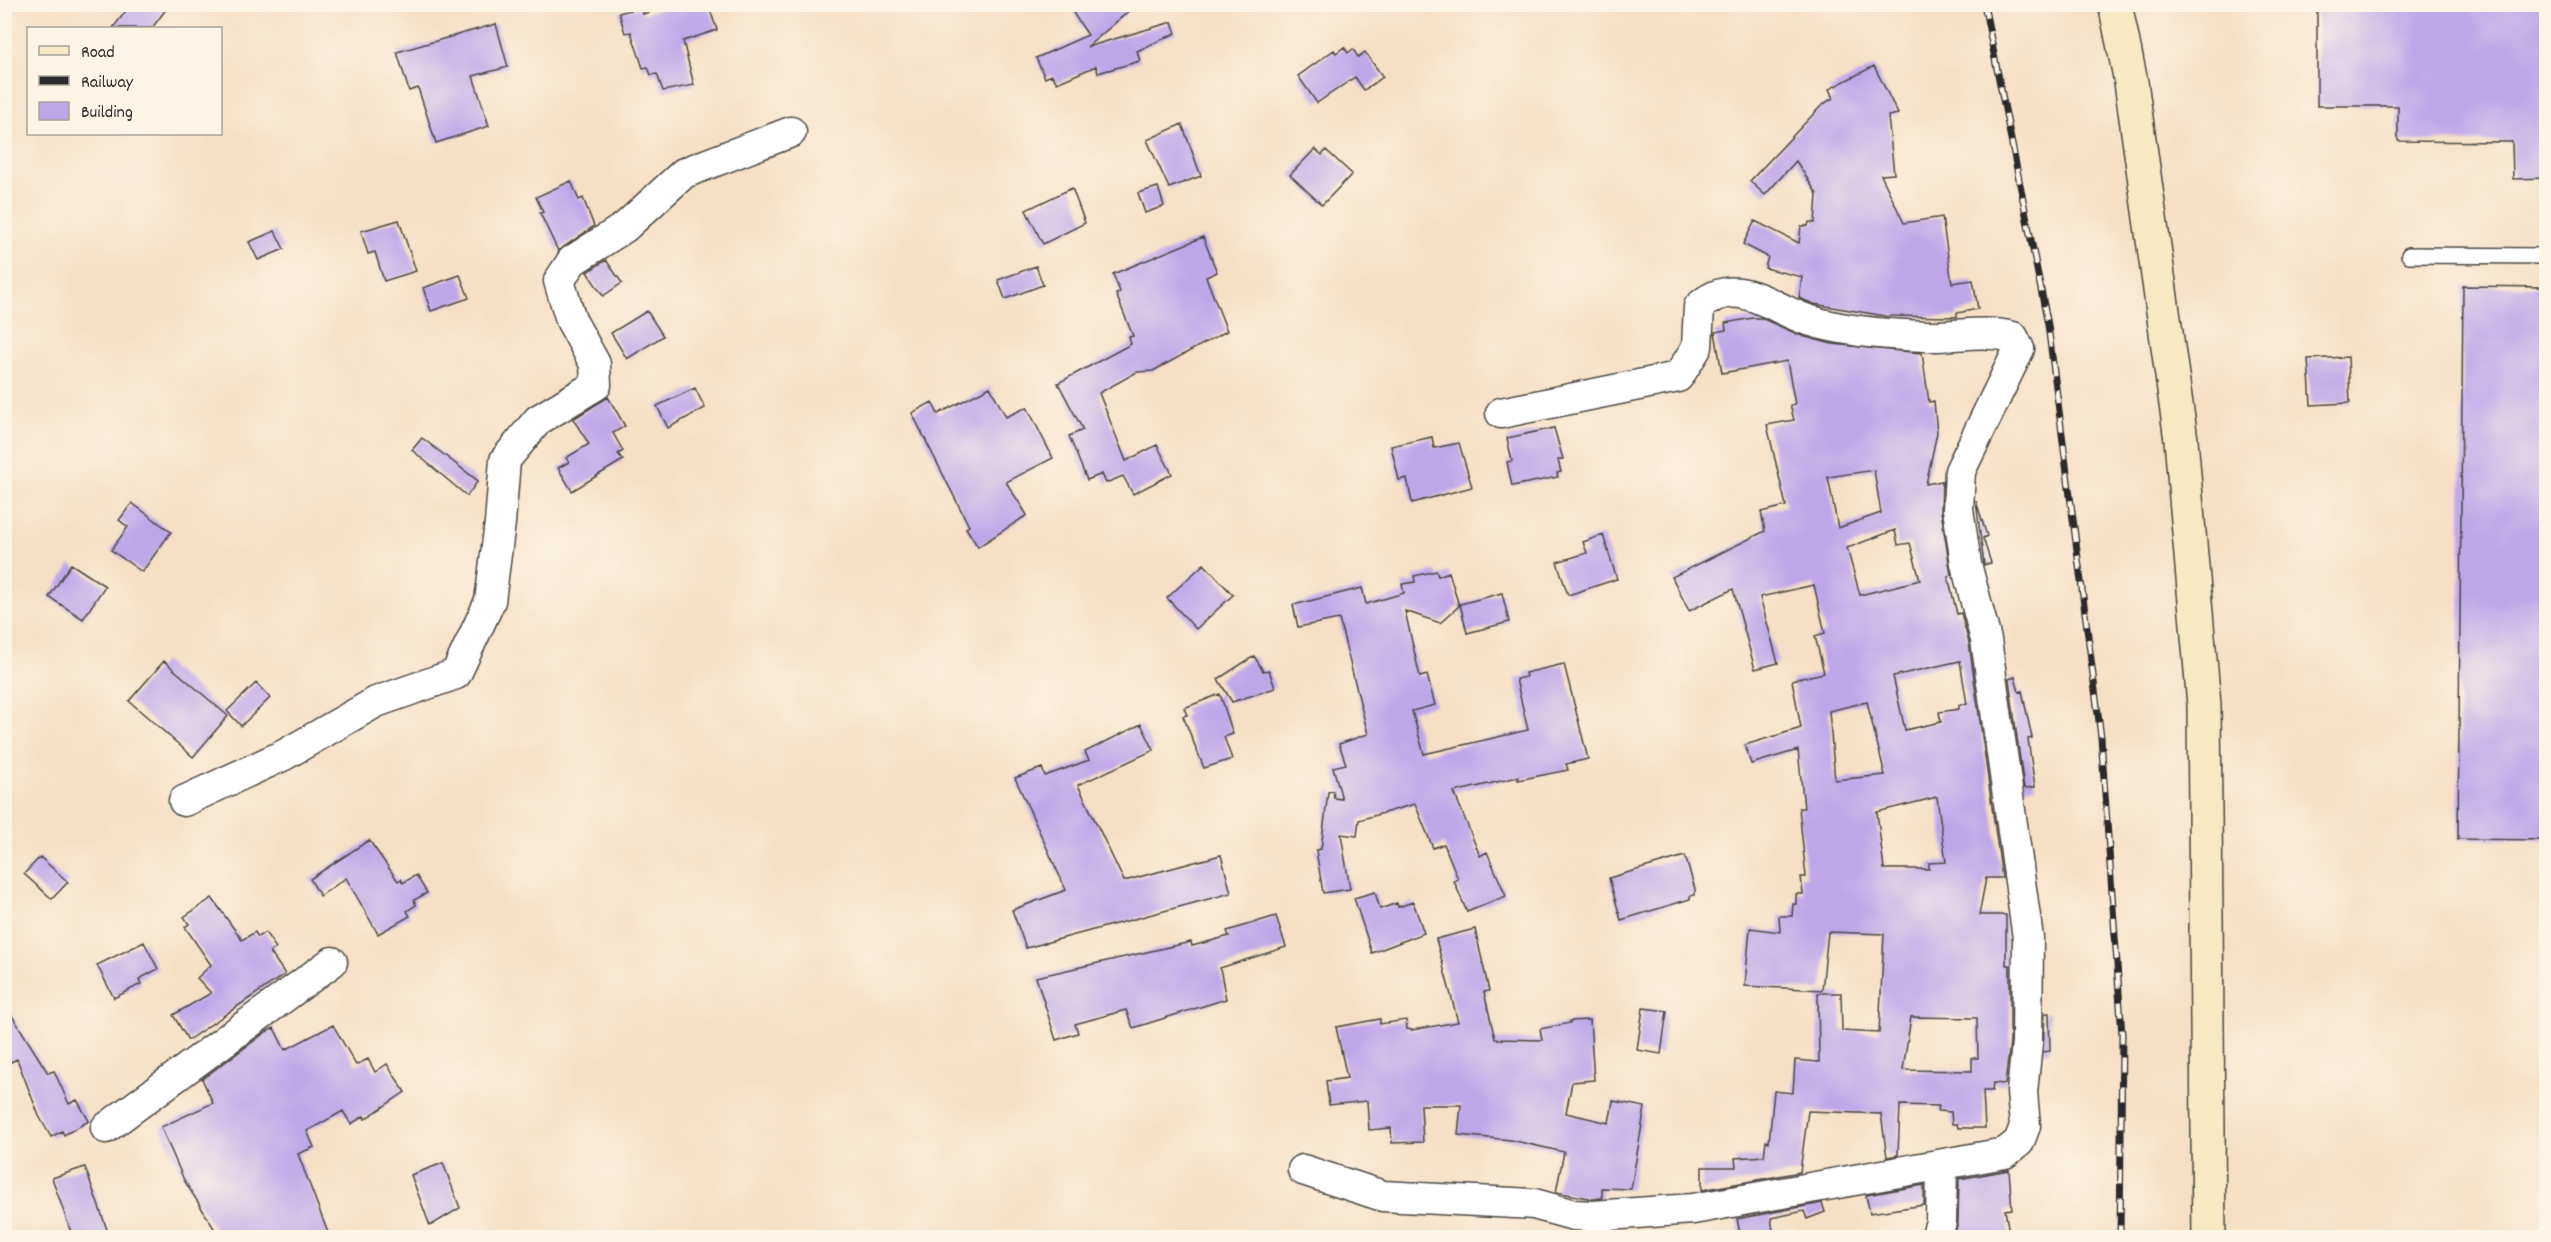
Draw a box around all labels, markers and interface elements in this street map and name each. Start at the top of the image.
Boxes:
legend [27,27,222,135]
text: Road [81,41,115,66]
text: Railway [81,71,134,96]
text: Building [81,101,133,126]

